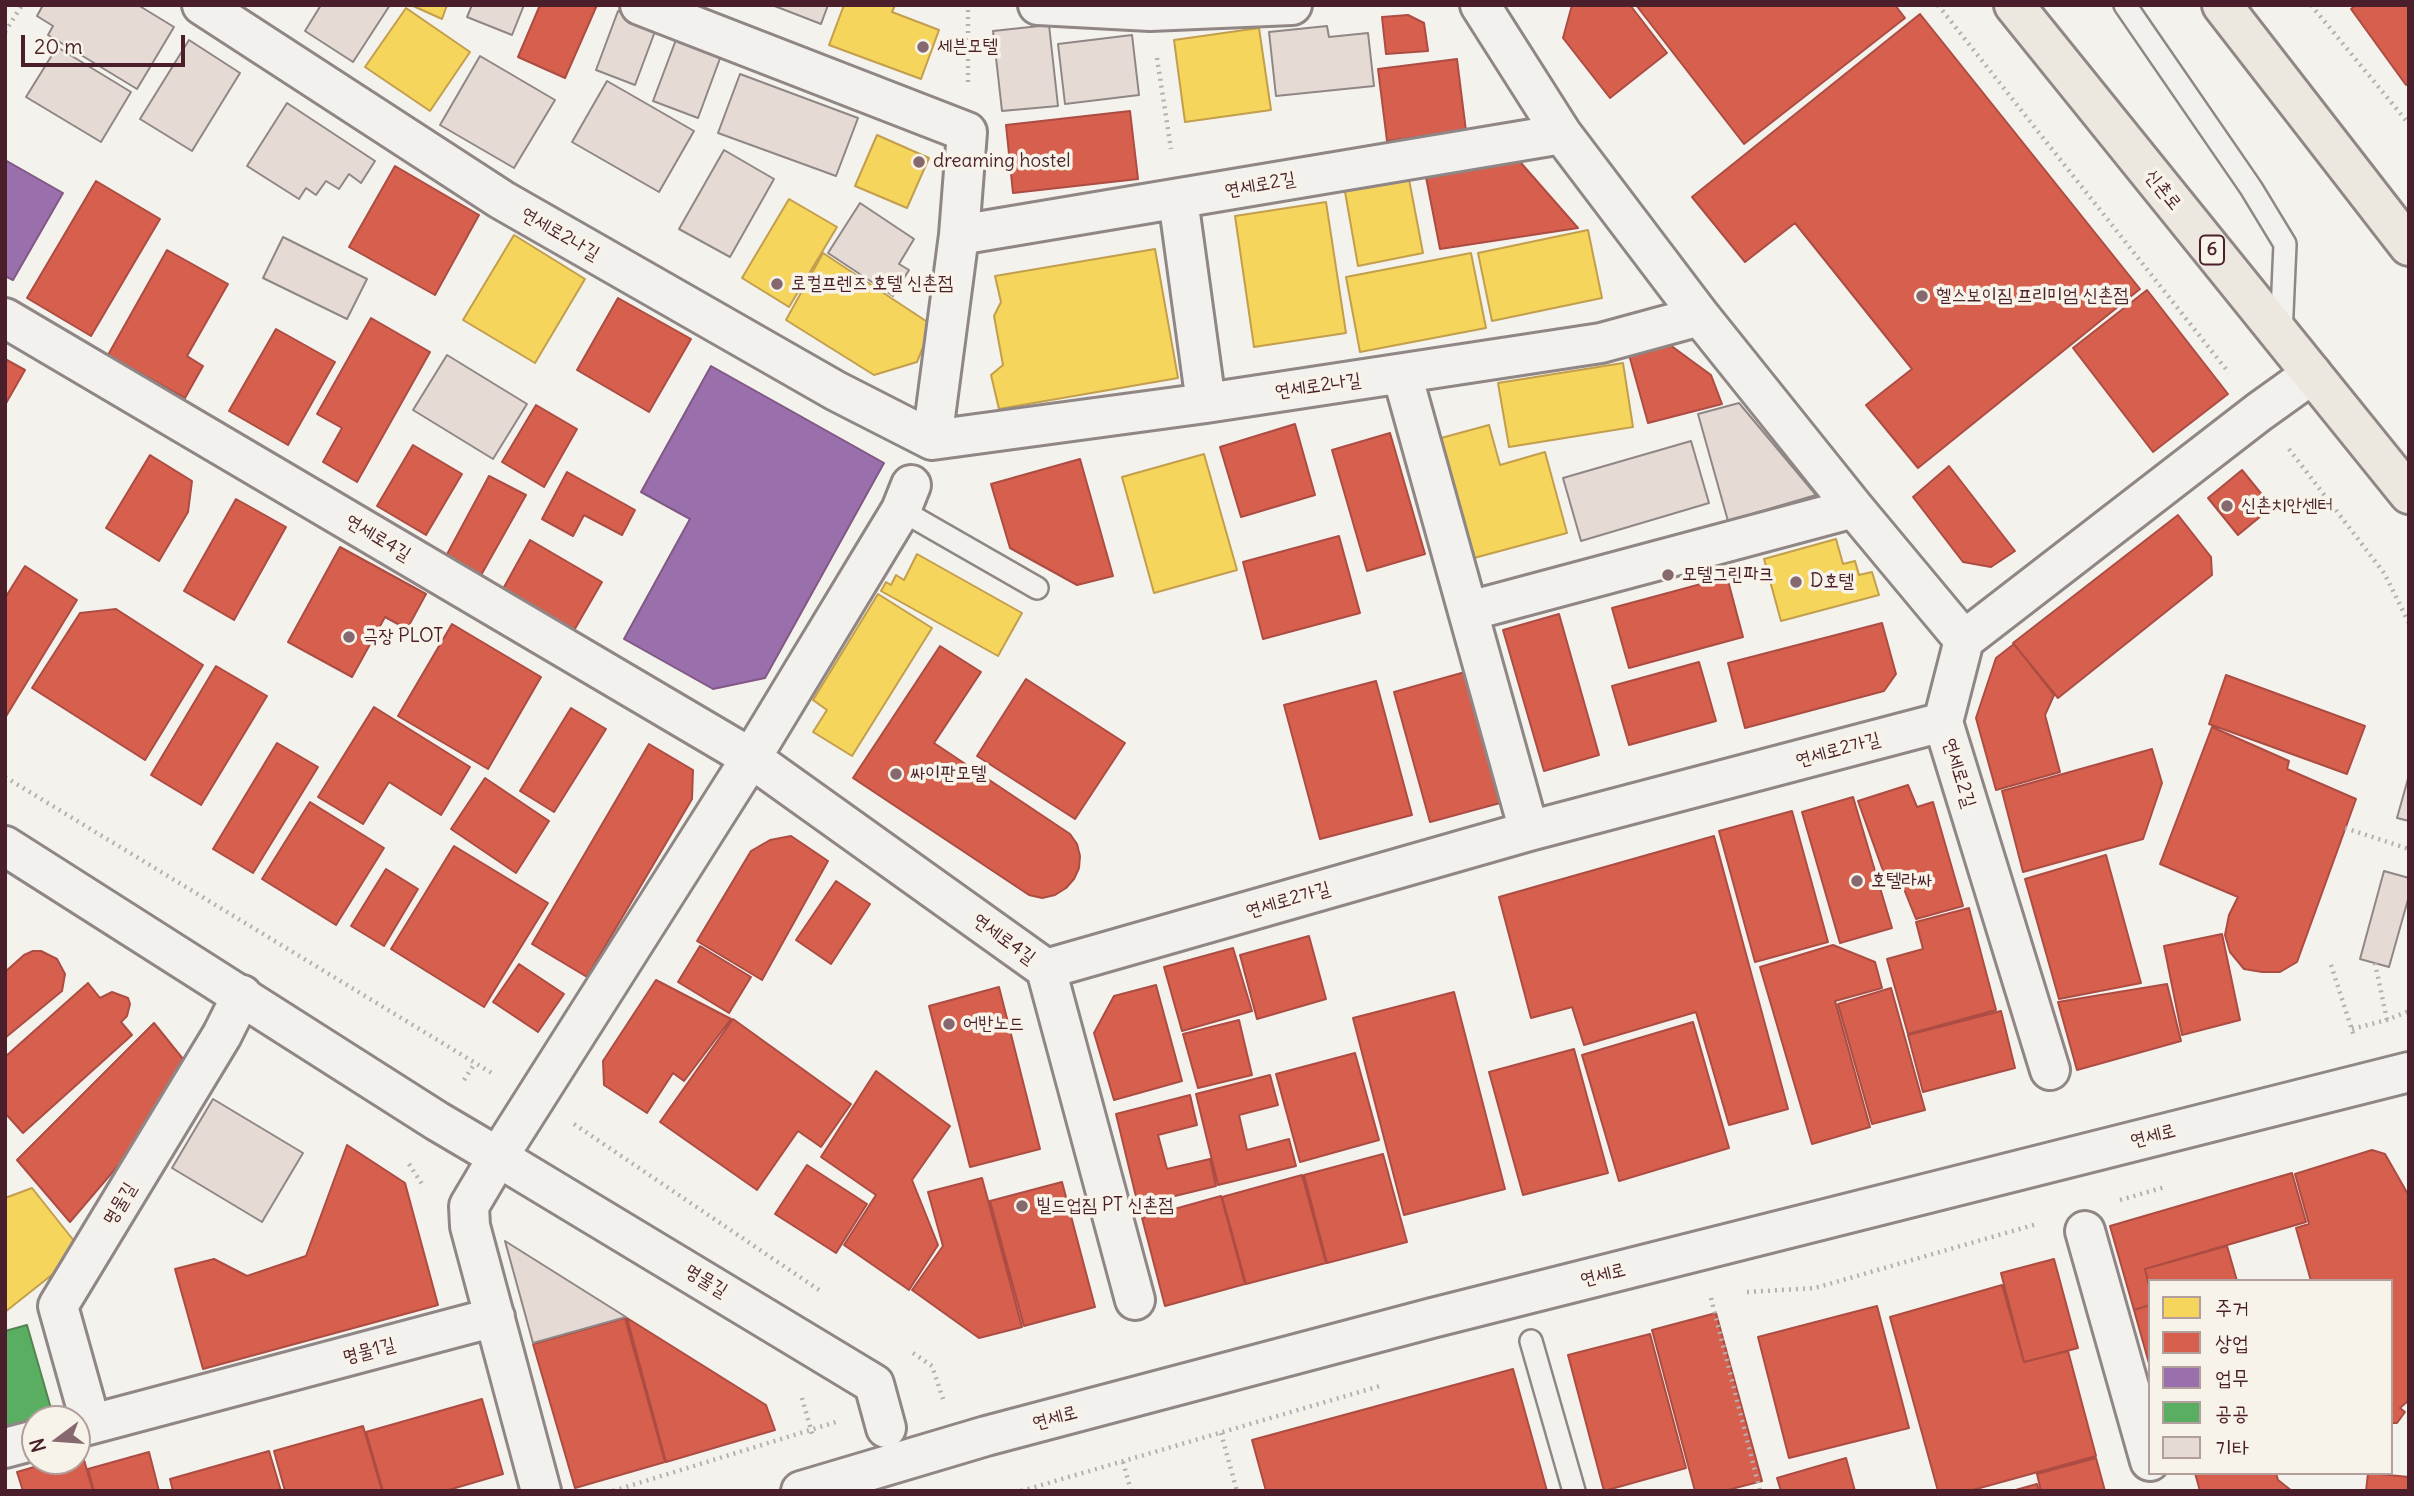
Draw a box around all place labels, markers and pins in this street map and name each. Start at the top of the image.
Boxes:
place label: 세븐모텔 [937,36,998,58]
marker: 세븐모텔 [915,39,931,55]
place label: dreaming hostel [933,151,1070,173]
marker: dreaming hostel [911,154,927,170]
place label: 로컬프렌즈 호텔 신촌점 [791,273,953,295]
marker: 로컬프렌즈 호텔 신촌점 [769,276,785,292]
place label: 헬스보이짐 프리미엄 신촌점 [1936,285,2129,307]
marker: 헬스보이짐 프리미엄 신촌점 [1914,288,1930,304]
place label: 신촌치안센터 [2241,495,2333,517]
marker: 신촌치안센터 [2219,498,2235,514]
place label: 모텔그린파크 [1682,564,1774,586]
marker: 모텔그린파크 [1660,567,1676,583]
place label: D호텔 [1810,571,1854,593]
marker: D호텔 [1788,574,1804,590]
place label: 극장 PLOT [363,626,443,648]
marker: 극장 PLOT [341,629,357,645]
place label: 싸이판모텔 [910,763,986,785]
marker: 싸이판모텔 [888,766,904,782]
place label: 호텔라싸 [1871,870,1932,892]
marker: 호텔라싸 [1849,873,1865,889]
place label: 어반노드 [963,1013,1024,1035]
marker: 어반노드 [941,1016,957,1032]
place label: 빌드업짐 PT 신촌점 [1036,1195,1173,1217]
marker: 빌드업짐 PT 신촌점 [1014,1198,1030,1214]

